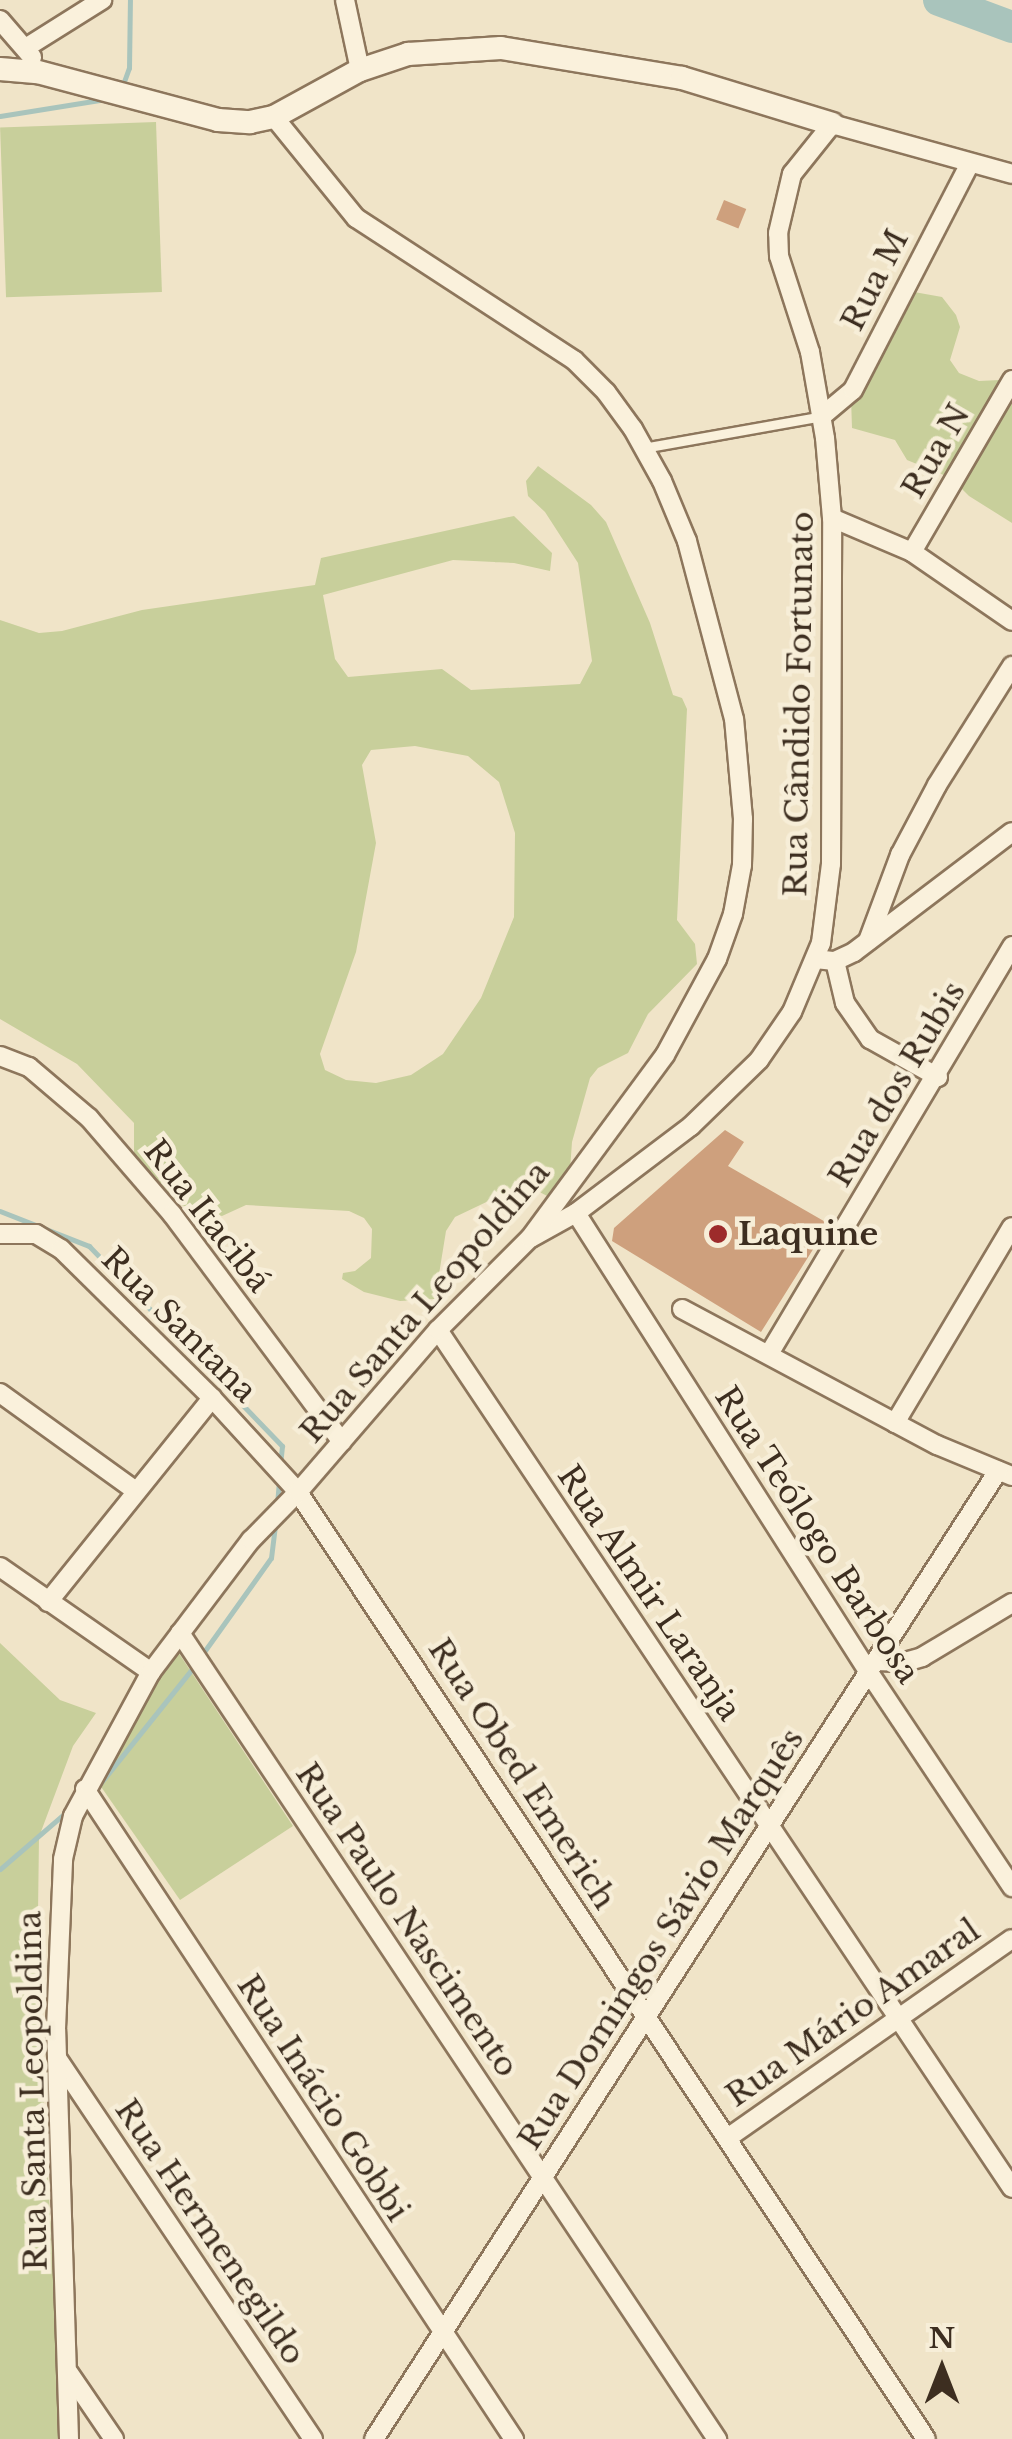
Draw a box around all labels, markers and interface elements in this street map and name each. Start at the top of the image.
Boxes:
street label: Rua M [833,223,917,337]
street label: Rua N [894,397,978,505]
street label: Rua Cândido Fortunato [776,511,822,897]
street label: Rua dos Rubis [821,974,973,1194]
street label: Rua Itacibá [136,1132,278,1300]
street label: Rua Santa Leopoldina [292,1153,558,1451]
place label: Laquine [738,1215,878,1253]
marker: Laquine [707,1223,729,1245]
street label: Rua Santana [93,1239,265,1411]
street label: Rua Teólogo Barbosa [706,1379,928,1691]
street label: Rua Almir Laranja [549,1457,749,1729]
street label: Rua Obed Emerich [420,1631,624,1917]
street label: Rua Domingos Sávio Marquês [510,1721,812,2157]
street label: Rua Paulo Nascimento [287,1756,527,2084]
street label: Rua Santa Leopoldina [11,1910,55,2272]
street label: Rua Mário Amaral [718,1910,988,2116]
street label: Rua Inácio Gobbi [229,1967,417,2229]
street label: Rua Hermenegildo [107,2092,313,2372]
north arrow [892,2319,992,2419]
text: N [929,2321,955,2356]

